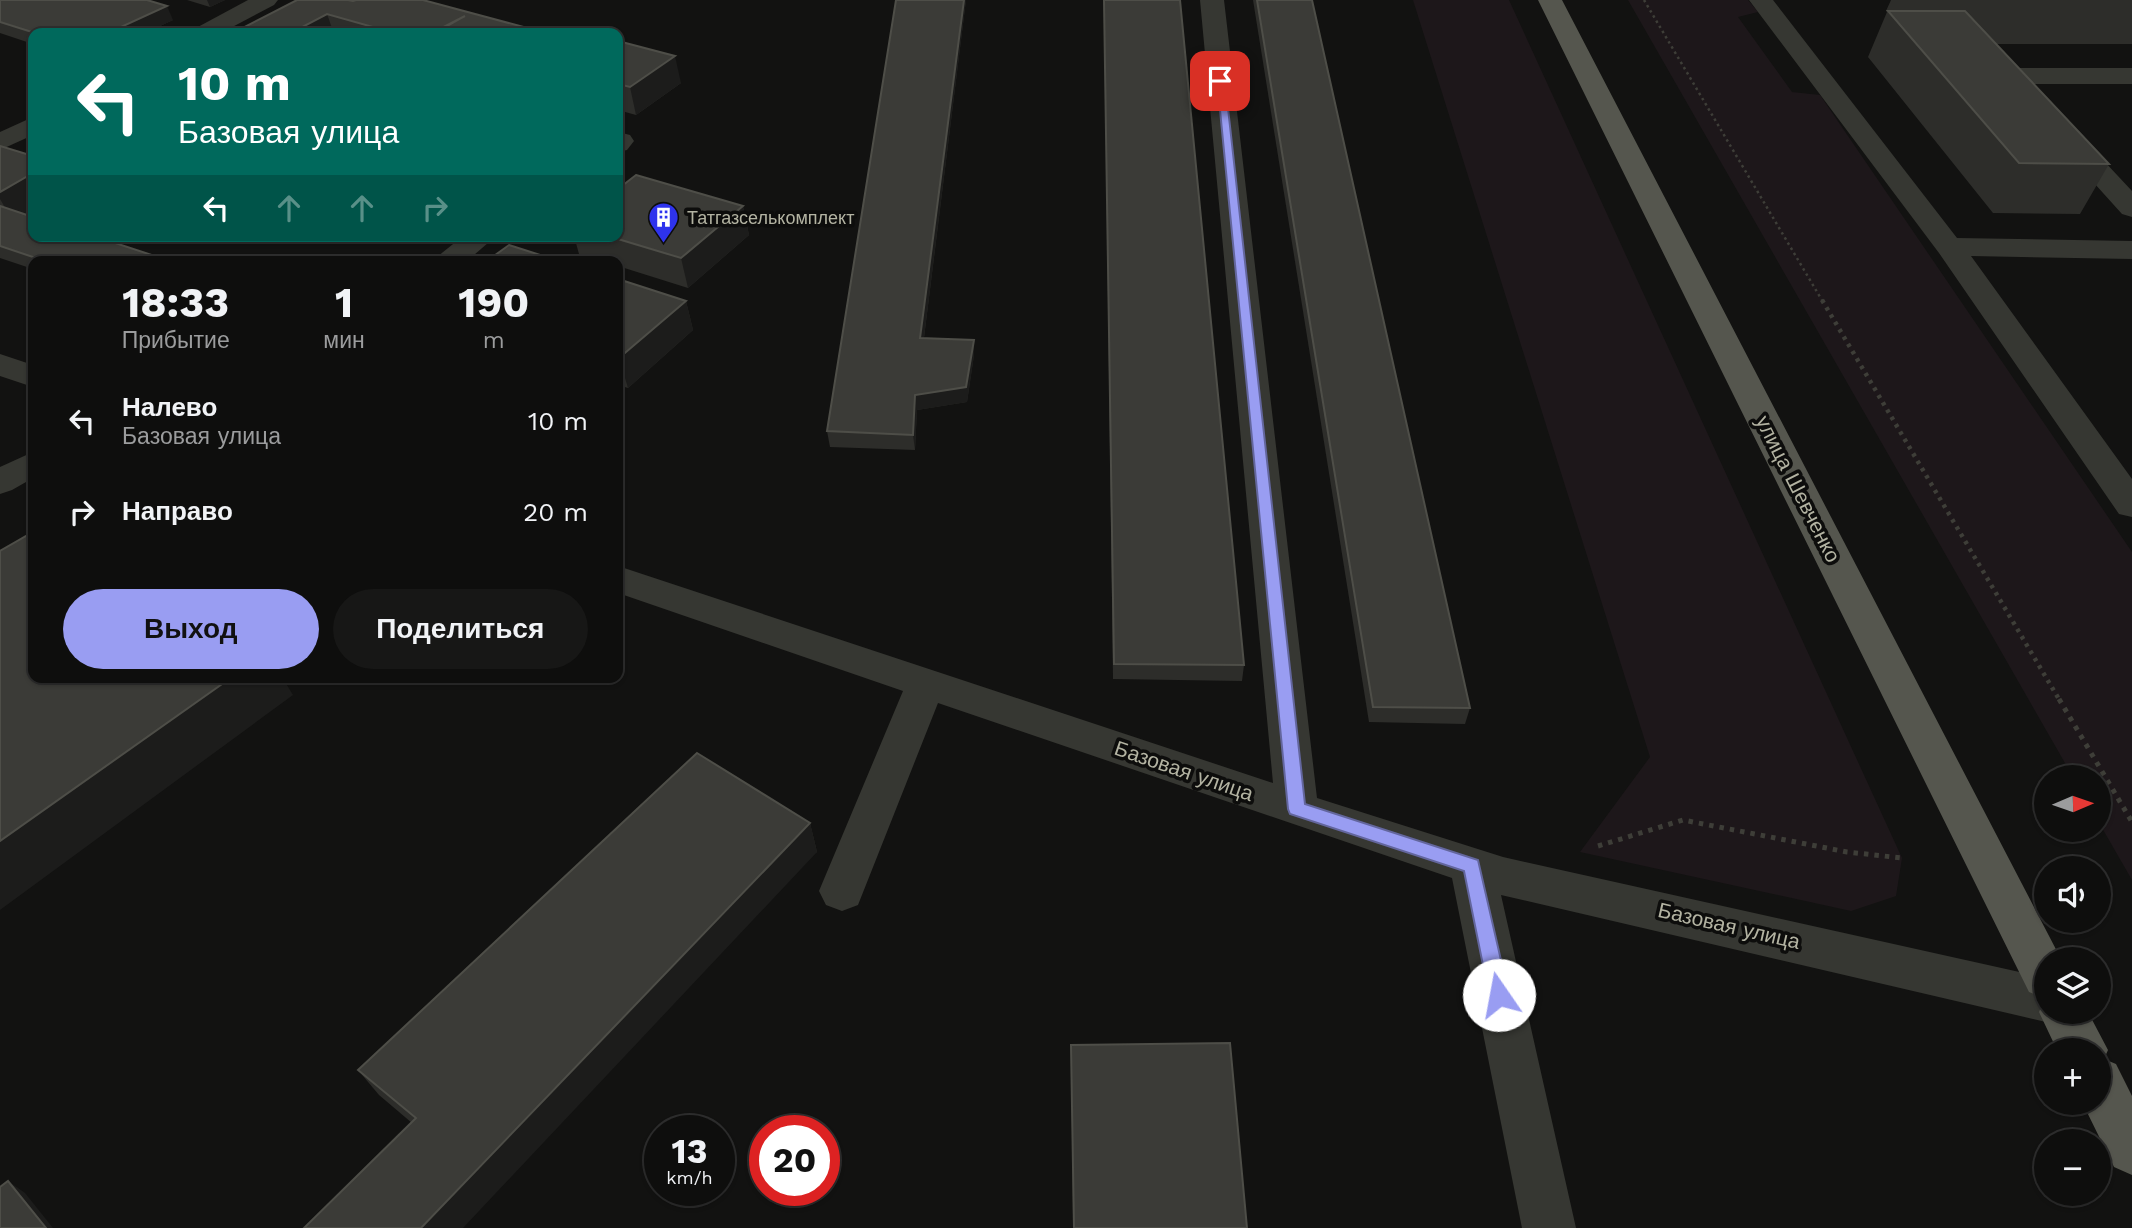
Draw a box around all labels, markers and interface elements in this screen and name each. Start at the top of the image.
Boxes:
pin [1190,51,1250,111]
text: 10 m [178,54,291,112]
icon: left [63,56,154,147]
icon: arrive [1201,62,1239,100]
text: Базовая улица [178,113,399,151]
icon: left [197,189,235,227]
icon: ahead [270,189,308,227]
icon: ahead [343,189,381,227]
icon: right [416,189,454,227]
building icon: Татгазселькомплект [647,201,681,245]
place label: Татгазселькомплект [687,207,854,228]
text: 18:33 [122,278,229,327]
text: 1 [335,278,353,327]
text: 190 [458,278,529,327]
text: Прибытие [122,327,230,354]
text: мин [323,327,365,354]
text: m [483,327,505,354]
text: Налево [122,392,217,422]
icon: left [63,402,101,440]
text: 10 m [528,406,588,436]
street label: улица Шевченко [1751,411,1846,566]
text: Базовая улица [122,423,281,450]
icon: right [63,493,101,531]
text: Направо [122,496,233,526]
text: 20 m [523,497,588,527]
button: Выход [63,589,319,669]
button: Поделиться [333,589,588,669]
street label: Базовая улица [1111,735,1257,806]
north arrow [2034,765,2110,842]
map controls [2034,765,2111,1206]
button: sound [2034,856,2111,933]
street label: Базовая улица [1656,897,1803,954]
button: layers [2034,947,2111,1024]
position arrow [1462,958,1536,1032]
button: + [2034,1038,2111,1115]
speed limit sign: 20 [749,1115,840,1206]
button: − [2034,1129,2111,1206]
text: 13 [672,1130,707,1172]
text: km/h [666,1167,713,1188]

